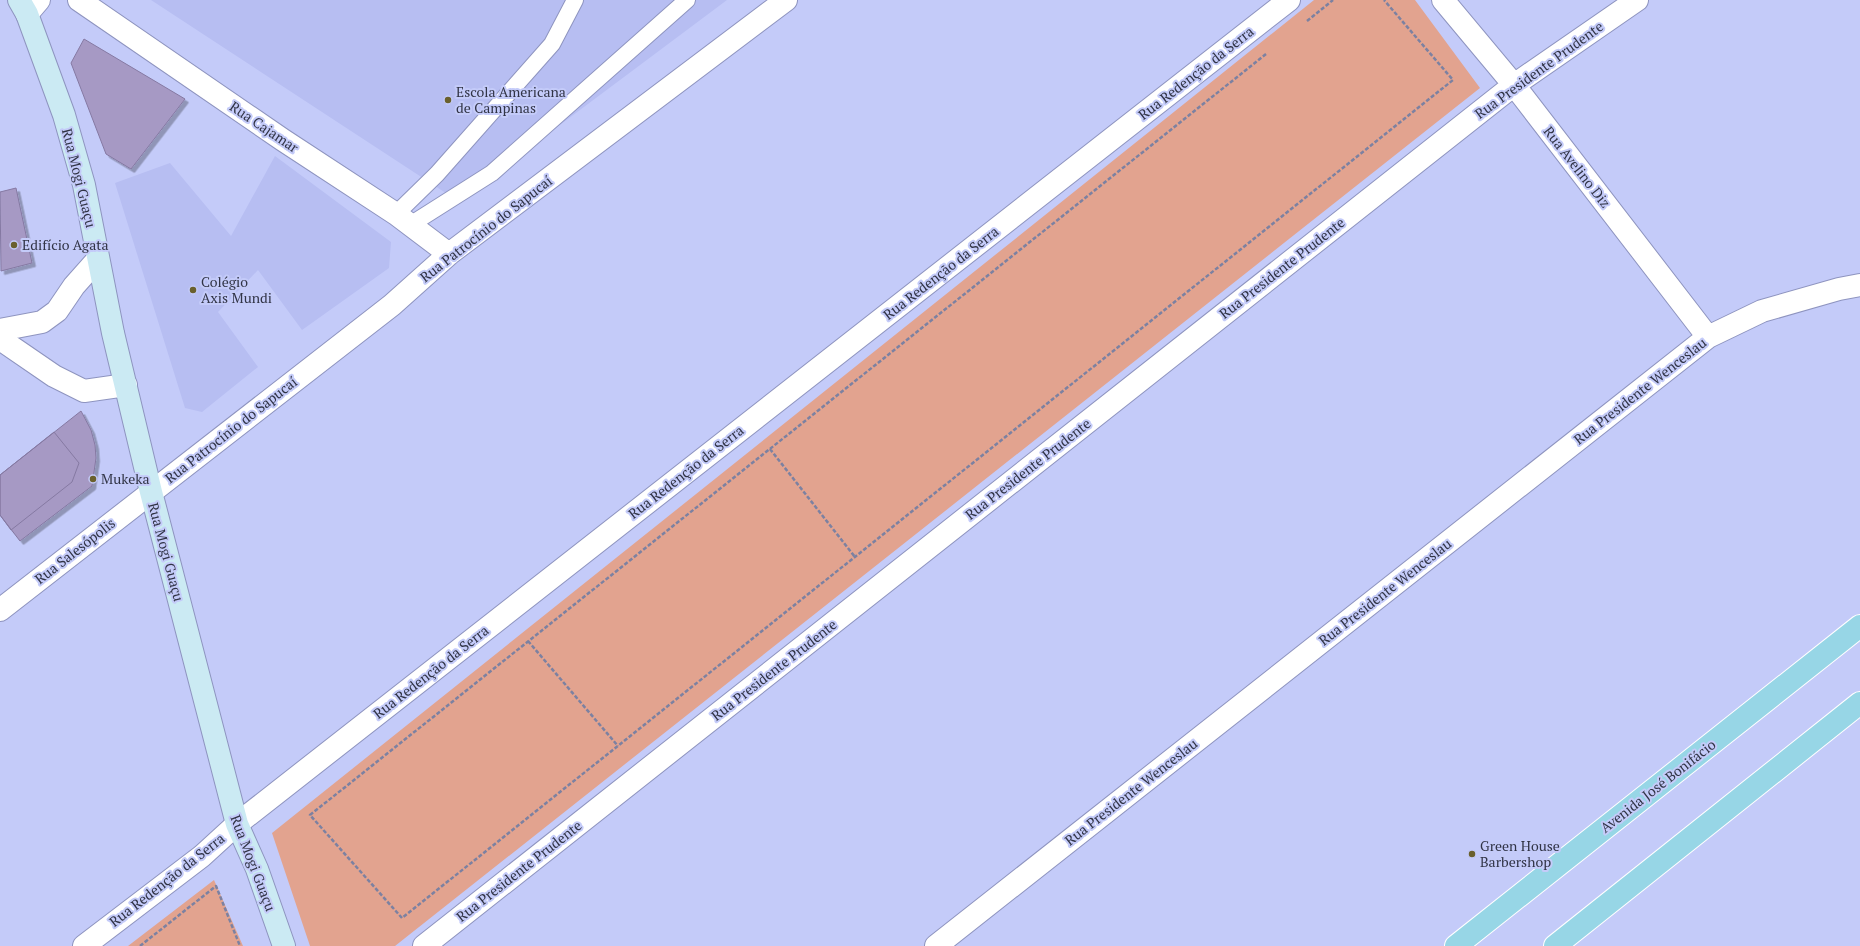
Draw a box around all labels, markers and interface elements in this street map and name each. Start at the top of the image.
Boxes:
street label: Rua Presidente Prudente [1471,17,1607,123]
street label: Rua Redenção da Serra [1134,22,1257,124]
place label: Escola Americana de Campinas [456,82,566,117]
marker: Escola Americana de Campinas [443,95,453,105]
street label: Rua Cajamar [226,97,303,157]
street label: Rua Avelino Diz [1540,122,1615,211]
street label: Rua Mogi Guaçu [58,126,101,229]
street label: Rua Patrocínio do Sapucaí [416,171,556,286]
street label: Rua Presidente Prudente [1215,213,1348,323]
street label: Rua Redenção da Serra [879,222,1002,324]
place label: Edifício Agata [22,235,109,254]
marker: Edifício Agata [9,240,19,250]
place label: Colégio Axis Mundi [201,272,272,307]
marker: Colégio Axis Mundi [188,285,198,295]
street label: Rua Presidente Wenceslau [1569,333,1710,448]
street label: Rua Patrocínio do Sapucaí [161,372,301,487]
street label: Rua Presidente Prudente [961,414,1094,524]
street label: Rua Redenção da Serra [624,421,747,523]
place label: Mukeka [101,469,150,488]
marker: Mukeka [88,474,98,484]
street label: Rua Mogi Guaçu [144,500,189,603]
street label: Rua Salesópolis [31,513,119,588]
street label: Rua Presidente Wenceslau [1314,534,1455,649]
street label: Rua Presidente Prudente [707,615,840,725]
street label: Rua Redenção da Serra [369,621,492,723]
street label: Rua Presidente Wenceslau [1060,734,1201,849]
street label: Avenida José Bonifácio [1596,734,1719,837]
street label: Rua Mogi Guaçu [226,812,281,914]
street label: Rua Presidente Prudente [452,816,585,926]
street label: Rua Redenção da Serra [105,829,228,931]
place label: Green House Barbershop [1480,836,1560,871]
marker: Green House Barbershop [1467,849,1477,859]

